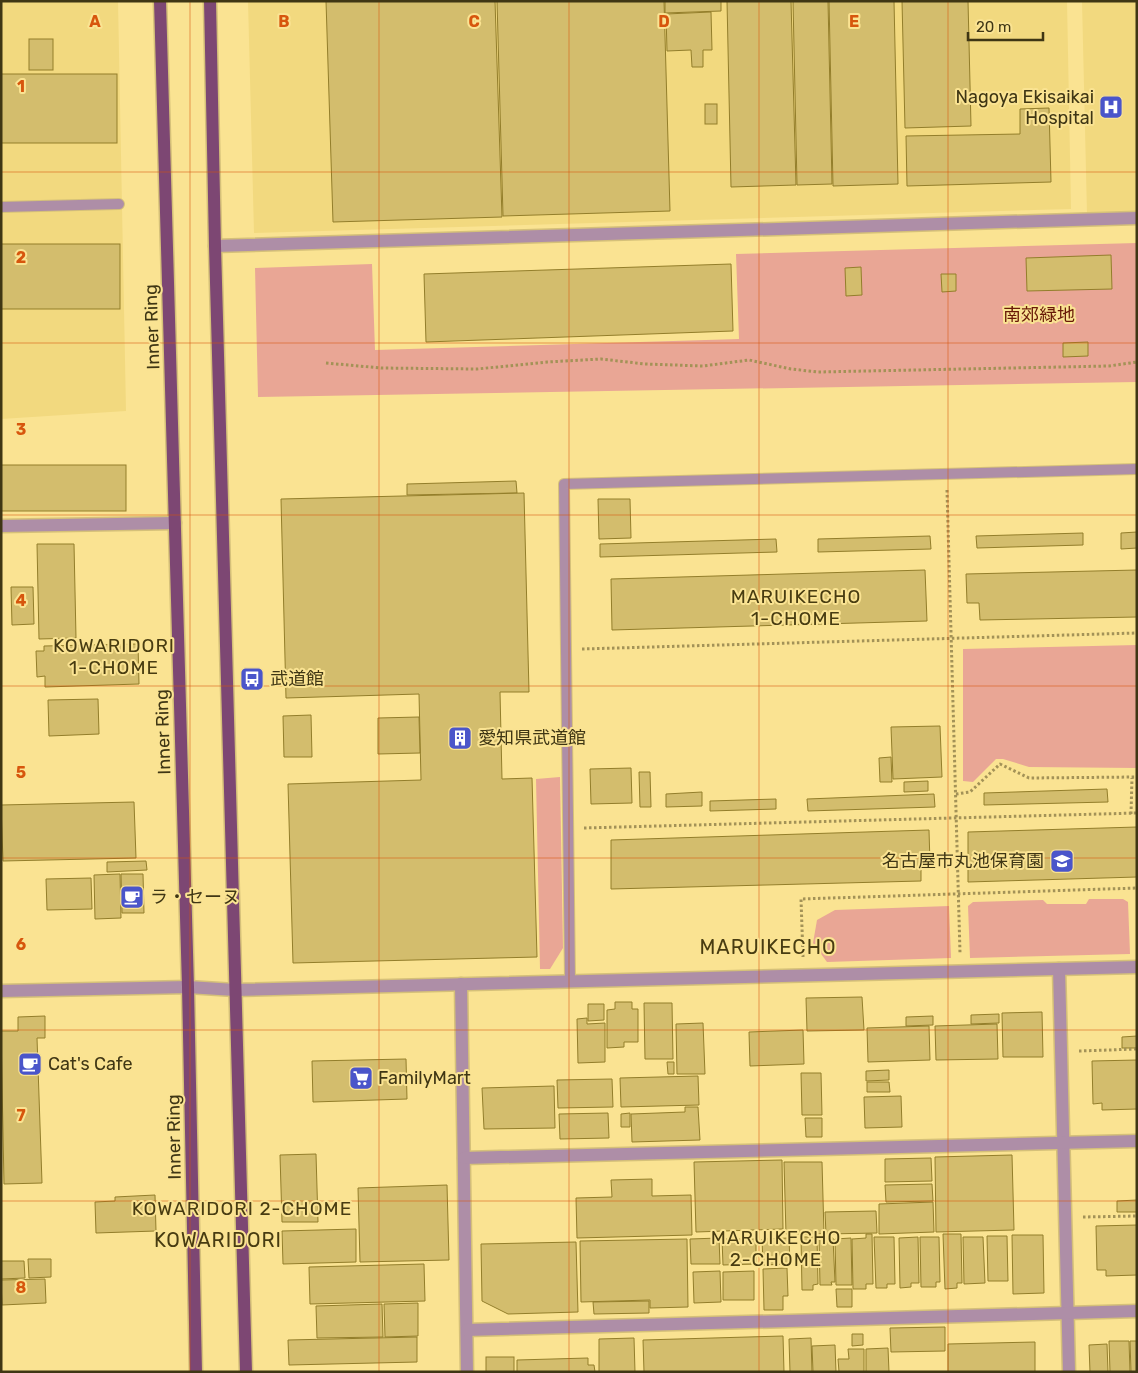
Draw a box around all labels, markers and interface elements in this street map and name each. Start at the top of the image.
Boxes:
scale bar [968,10,1043,42]
text: A [89,12,101,31]
text: B [278,12,290,31]
text: C [468,12,480,31]
text: D [658,12,670,31]
text: E [849,12,859,31]
text: 20 m [976,18,1011,36]
text: 1 [17,77,25,96]
place label: Nagoya Ekisaikai Hospital [955,86,1094,129]
hospital icon: Nagoya Ekisaikai Hospital [1098,94,1124,120]
text: 2 [16,248,26,267]
street label: Inner Ring [140,284,164,370]
park label: 南郊緑地 [1003,304,1075,326]
text: 3 [16,420,26,439]
district label: MARUIKECHO 1-CHOME [731,585,861,630]
text: 4 [16,591,27,610]
district label: KOWARIDORI 1-CHOME [53,634,175,679]
bus stop icon: 武道館 [239,666,265,692]
place label: 武道館 [270,668,324,690]
street label: Inner Ring [151,689,175,775]
building icon: 愛知県武道館 [447,725,473,751]
place label: 愛知県武道館 [478,727,586,749]
text: 5 [16,763,26,782]
school or university icon: 名古屋市丸池保育園 [1049,848,1075,874]
place label: 名古屋市丸池保育園 [882,850,1044,872]
cafe icon: ラ・セーヌ [119,884,145,910]
place label: ラ・セーヌ [150,886,240,908]
text: 6 [16,935,26,954]
district label: MARUIKECHO [699,935,837,959]
cafe icon: Cat's Cafe [17,1051,43,1077]
place label: Cat's Cafe [48,1053,133,1075]
supermarket icon: FamilyMart [348,1065,374,1091]
place label: FamilyMart [378,1067,471,1089]
street label: Inner Ring [162,1094,186,1180]
text: 7 [16,1106,26,1125]
district label: KOWARIDORI 2-CHOME [132,1197,352,1220]
district label: MARUIKECHO 2-CHOME [711,1226,841,1271]
district label: KOWARIDORI [154,1228,282,1252]
text: 8 [16,1278,27,1297]

